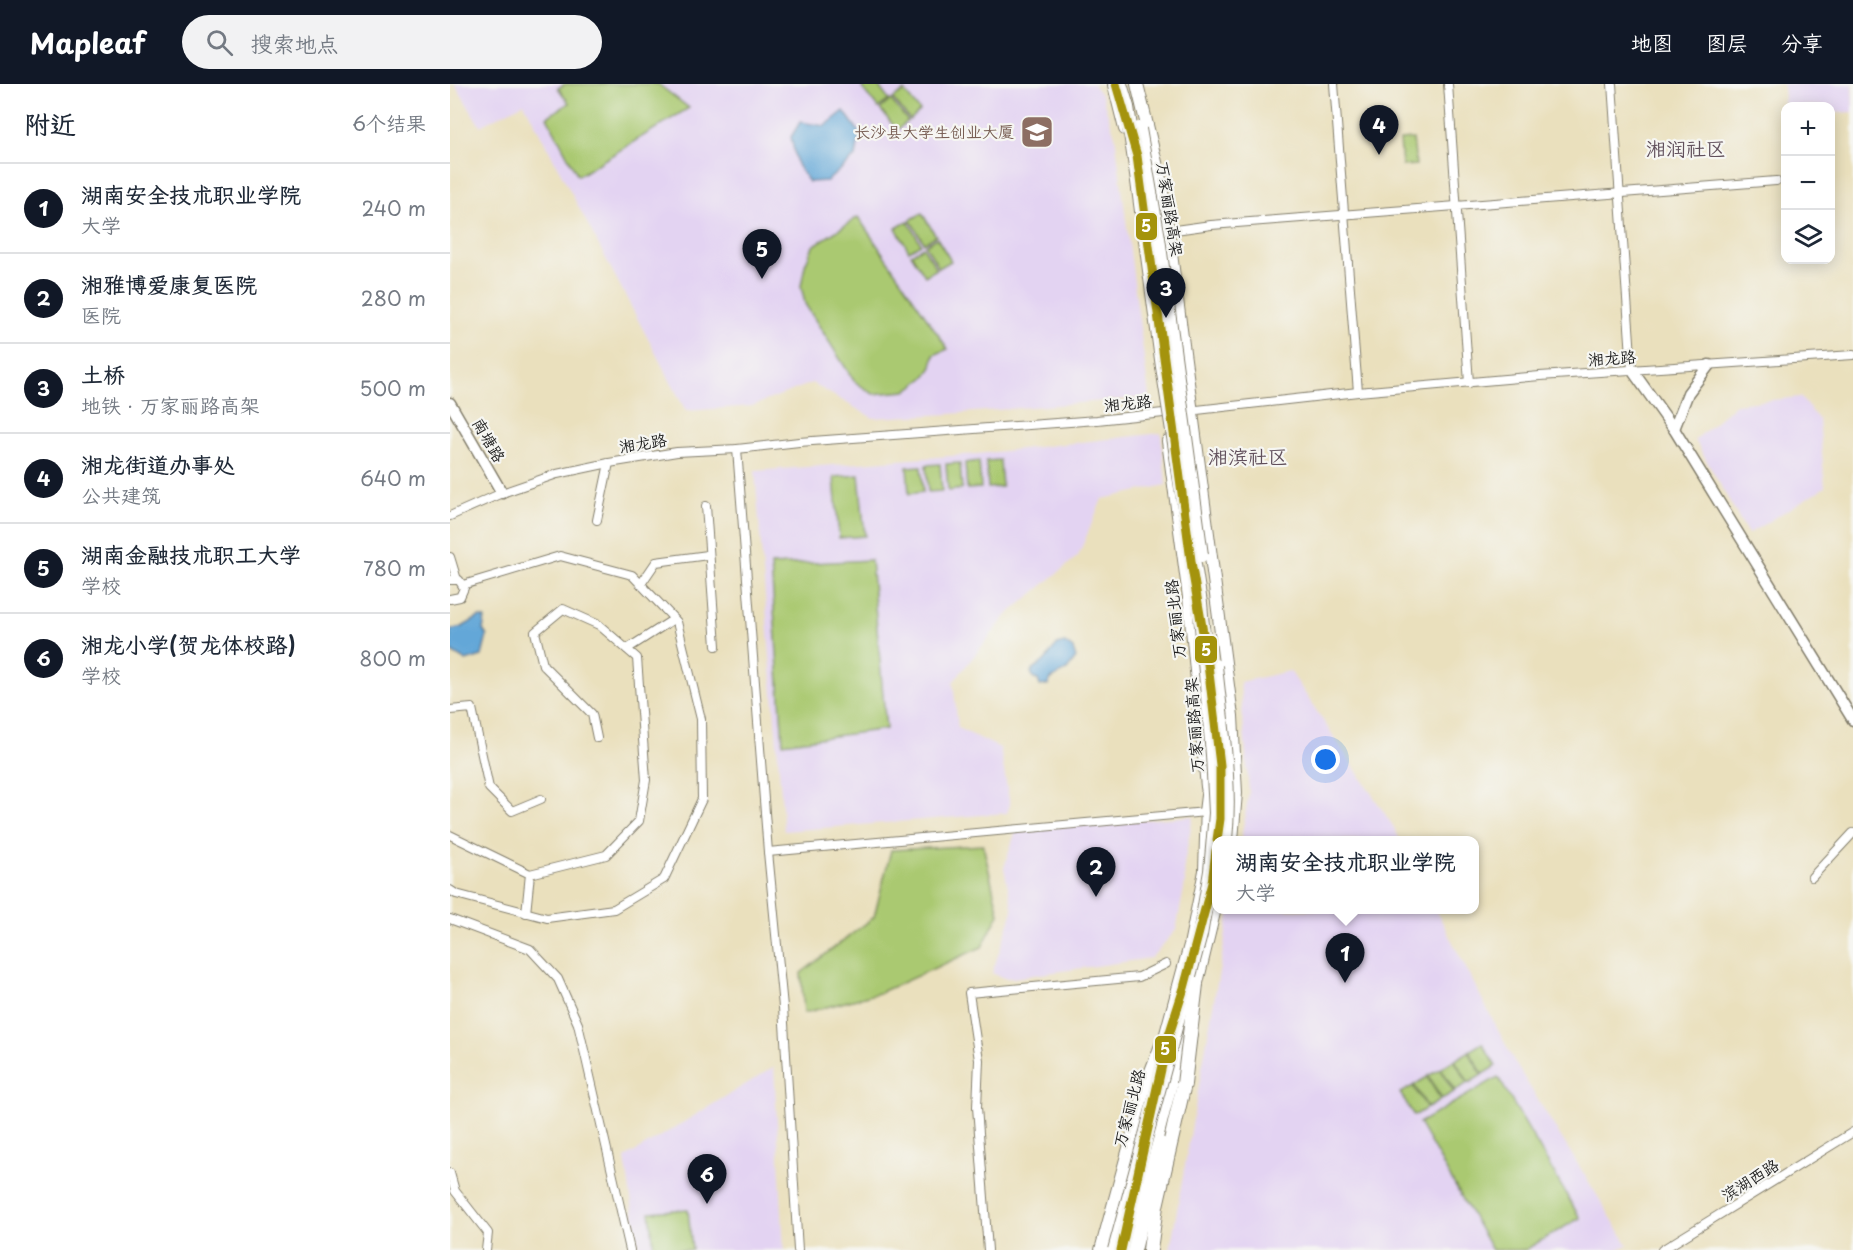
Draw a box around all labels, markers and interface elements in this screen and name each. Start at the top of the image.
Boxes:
search box [182,15,602,69]
text: Mapleaf [30,21,146,64]
icon: search [203,26,236,59]
text: 搜索地点 [251,26,339,59]
text: 地图 [1631,26,1673,58]
text: 图层 [1706,26,1748,58]
text: 分享 [1781,26,1823,58]
map controls [1781,102,1835,264]
button: + [1781,102,1835,156]
text: 附近 [24,104,76,143]
pin: 4 [1360,106,1398,155]
text: 6个结果 [352,108,426,138]
school or university icon: 长沙县大学生创业大厦 [1019,114,1055,150]
place label: 长沙县大学生创业大厦 [854,119,1014,143]
district label: 湘润社区 [1646,133,1726,163]
button: − [1781,156,1835,210]
street label: 万家丽路高架 [1152,160,1190,258]
text: 湖南安全技术职业学院 [81,177,301,210]
text: 1 [39,193,48,223]
text: 240 m [361,193,426,223]
text: 大学 [81,210,121,240]
button: layers [1781,210,1835,264]
line badge: 5 [1135,212,1158,241]
text: 5 [1141,213,1151,237]
pin: 5 [742,230,782,279]
text: 湘雅博爱康复医院 [81,267,257,300]
pin: 3 [1146,268,1186,318]
text: 2 [36,283,51,313]
text: 280 m [361,283,426,313]
text: 医院 [81,300,121,330]
street label: 湘龙路 [1587,343,1637,371]
text: 土桥 [81,357,125,390]
text: 3 [37,373,50,403]
text: 500 m [359,373,426,403]
street label: 湘龙路 [1103,388,1153,416]
text: 地铁 · 万家丽路高架 [81,390,260,420]
street label: 南塘路 [467,413,512,466]
street label: 湘龙路 [617,426,668,458]
district label: 湘滨社区 [1208,441,1288,471]
text: 湘龙街道办事处 [81,447,235,480]
text: 4 [37,463,50,493]
text: 640 m [360,463,426,493]
text: 公共建筑 [81,480,161,510]
text: 湖南金融技术职工大学 [81,537,301,570]
text: 5 [37,553,50,583]
text: 780 m [363,553,426,583]
text: 学校 [81,570,121,600]
street label: 万家丽北路 [1158,578,1190,660]
text: 湘龙小学(贺龙体校路) [81,627,296,660]
line badge: 5 [1194,635,1218,664]
text: 5 [1201,637,1211,661]
text: 6 [36,643,51,673]
text: 800 m [359,643,426,673]
text: 学校 [81,660,121,690]
street label: 万家丽路高架 [1178,676,1208,774]
your location [1311,745,1340,774]
popup [1212,836,1479,914]
text: 湖南安全技术职业学院 [1235,844,1456,877]
pin: 2 [1076,848,1116,897]
text: 大学 [1235,877,1275,907]
pin: 1 [1326,934,1364,983]
line badge: 5 [1154,1035,1177,1064]
text: 5 [1160,1036,1170,1060]
street label: 万家丽北路 [1106,1066,1150,1149]
street label: 滨湖西路 [1716,1152,1783,1206]
pin: 6 [688,1154,726,1204]

